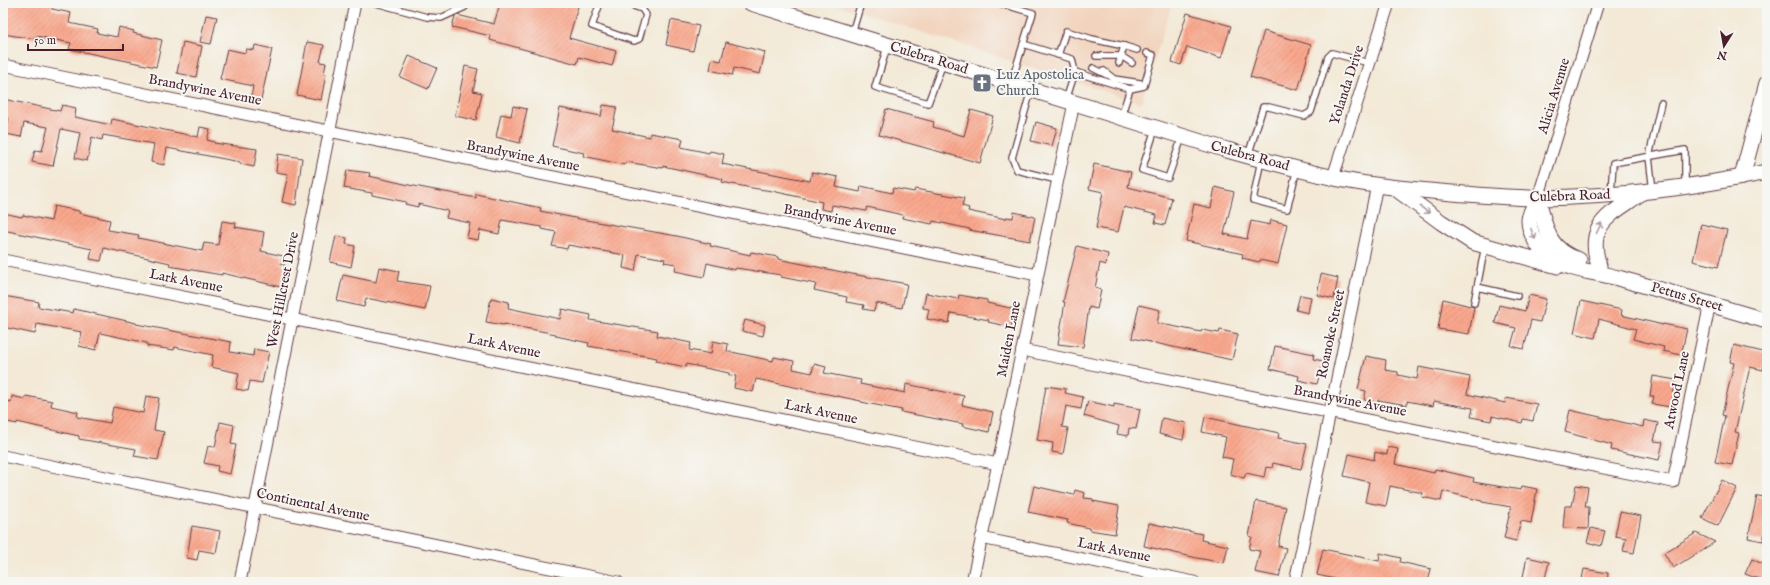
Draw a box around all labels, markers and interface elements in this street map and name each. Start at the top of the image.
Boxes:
scale bar [28,26,123,52]
north arrow [1704,26,1744,66]
text: 50 m [34,33,56,48]
street label: Culebra Road [888,38,971,79]
street label: Yolanda Drive [1326,42,1369,127]
text: N [1716,47,1729,63]
street label: Alicia Avenue [1534,55,1574,137]
place label: Luz Apostolica Church [996,66,1085,100]
street label: Brandywine Avenue [147,70,264,110]
church icon: Luz Apostolica Church [971,72,993,94]
street label: Brandywine Avenue [465,136,582,176]
street label: Culebra Road [1209,137,1292,175]
street label: Culebra Road [1529,186,1611,206]
street label: Brandywine Avenue [782,200,899,240]
one-way arrow [1420,206,1431,215]
one-way arrow [1596,222,1603,234]
one-way arrow [1530,228,1537,240]
street label: West Hillcrest Drive [263,230,303,350]
street label: Lark Avenue [148,265,225,297]
street label: Pettus Street [1649,278,1725,316]
street label: Roanoke Street [1313,288,1349,380]
street label: Maiden Lane [993,299,1025,379]
street label: Lark Avenue [466,329,543,363]
street label: Atwood Lane [1660,349,1694,431]
street label: Brandywine Avenue [1292,381,1409,421]
street label: Lark Avenue [783,395,860,429]
street label: Continental Avenue [255,484,372,526]
street label: Lark Avenue [1076,533,1153,567]

